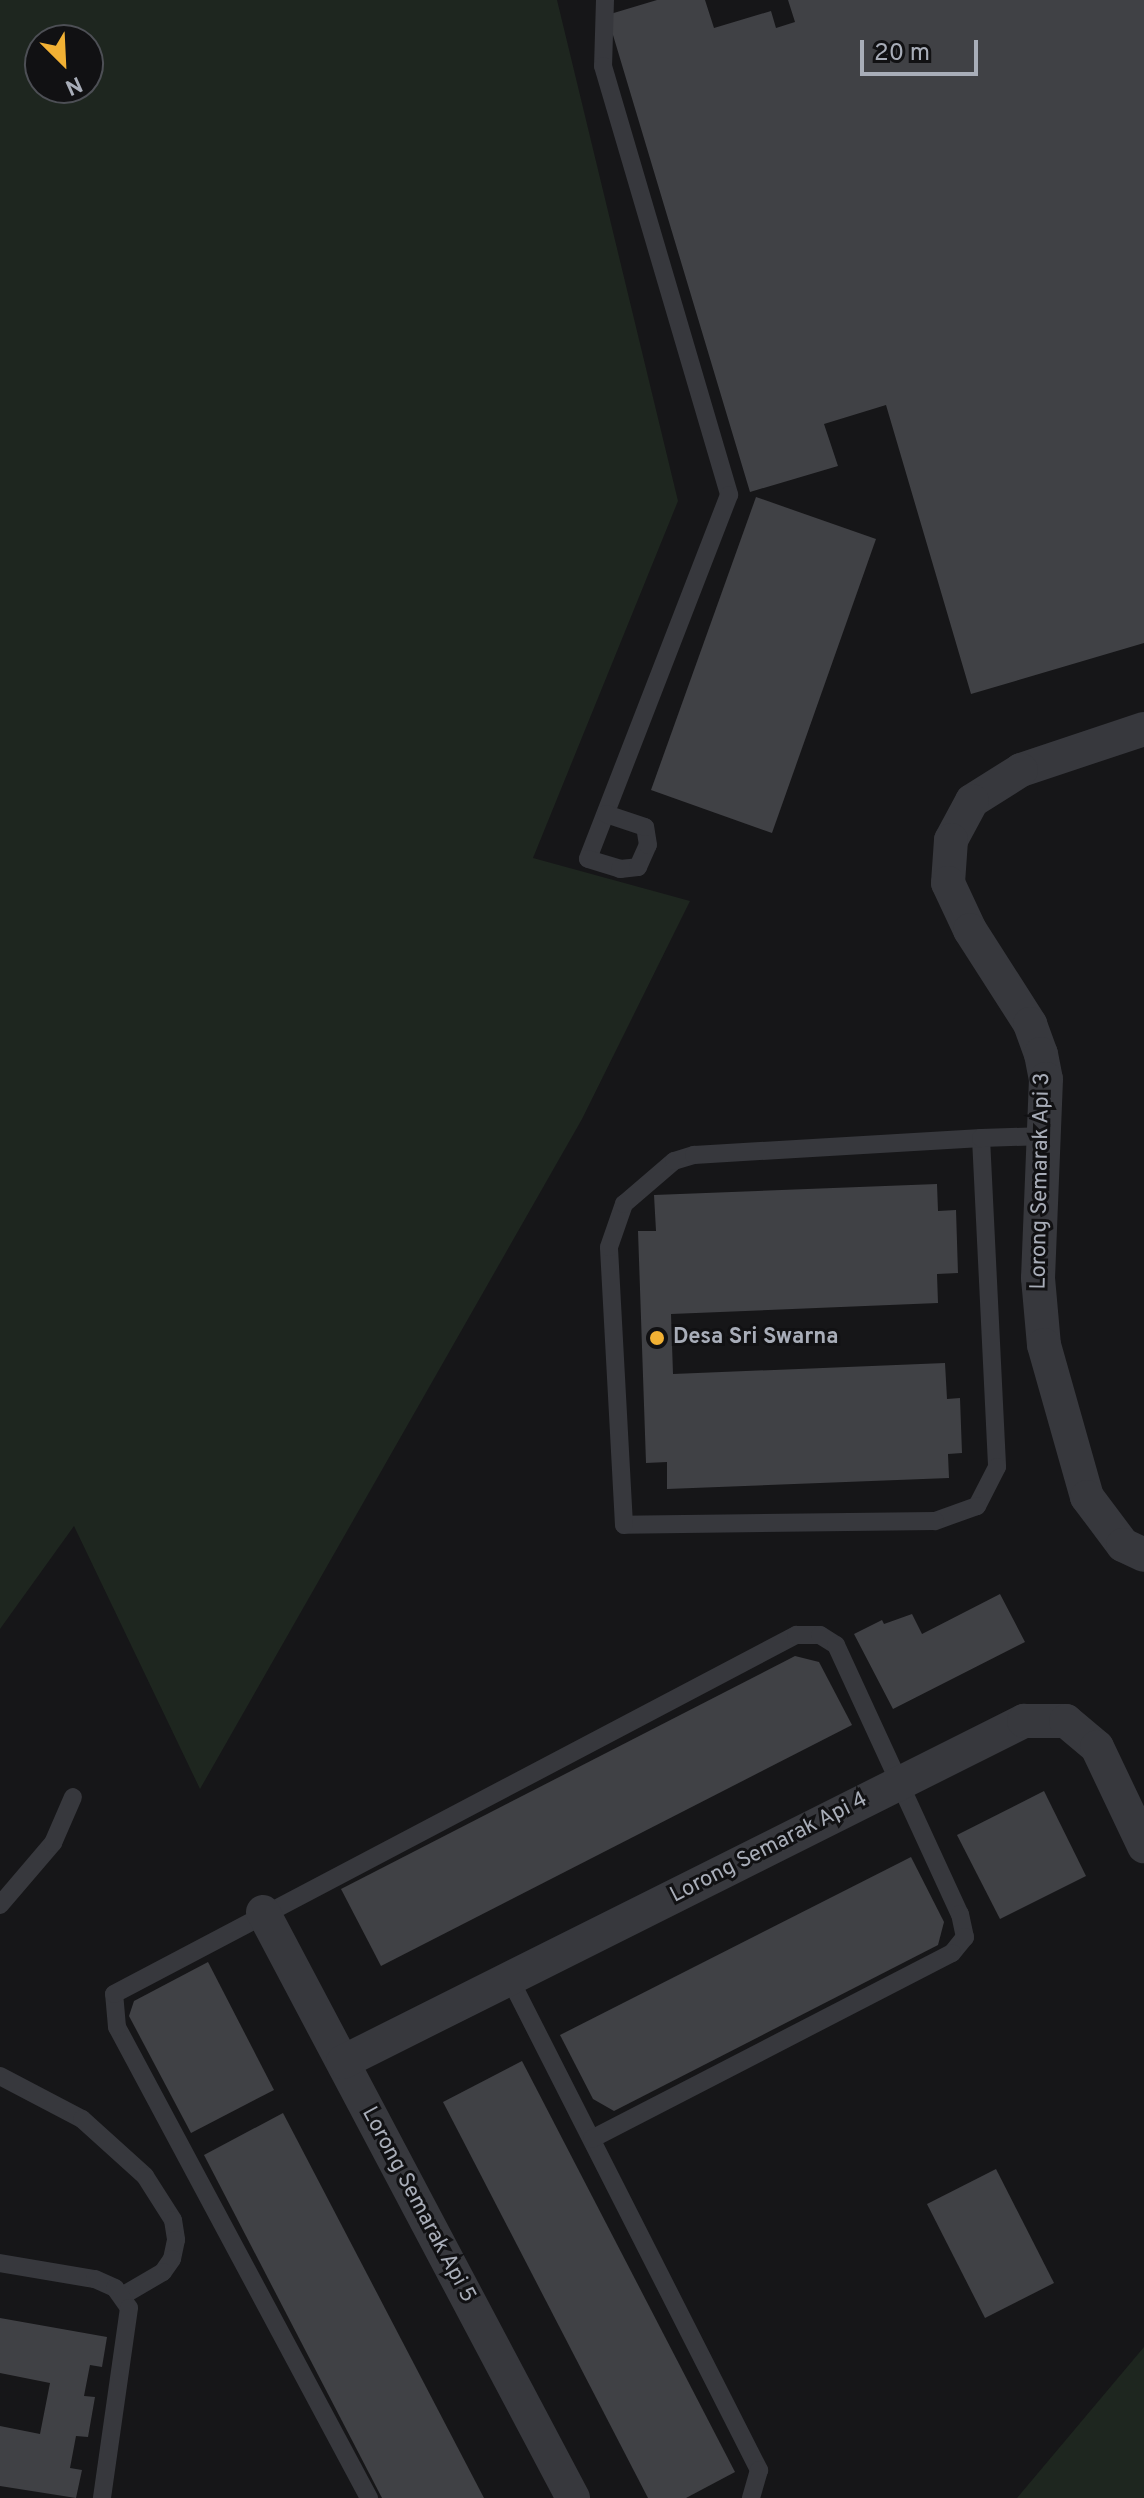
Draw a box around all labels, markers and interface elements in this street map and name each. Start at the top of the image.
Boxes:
north arrow [24,24,104,104]
scale bar [864,24,982,74]
text: 20 m [874,39,930,69]
text: N [60,69,86,100]
street label: Lorong Semarak Api 3 [1026,1072,1056,1290]
place label: Desa Sri Swarna [673,1325,839,1351]
marker: Desa Sri Swarna [648,1329,666,1347]
street label: Lorong Semarak Api 4 [666,1787,872,1909]
street label: Lorong Semarak Api 5 [355,2102,481,2308]

